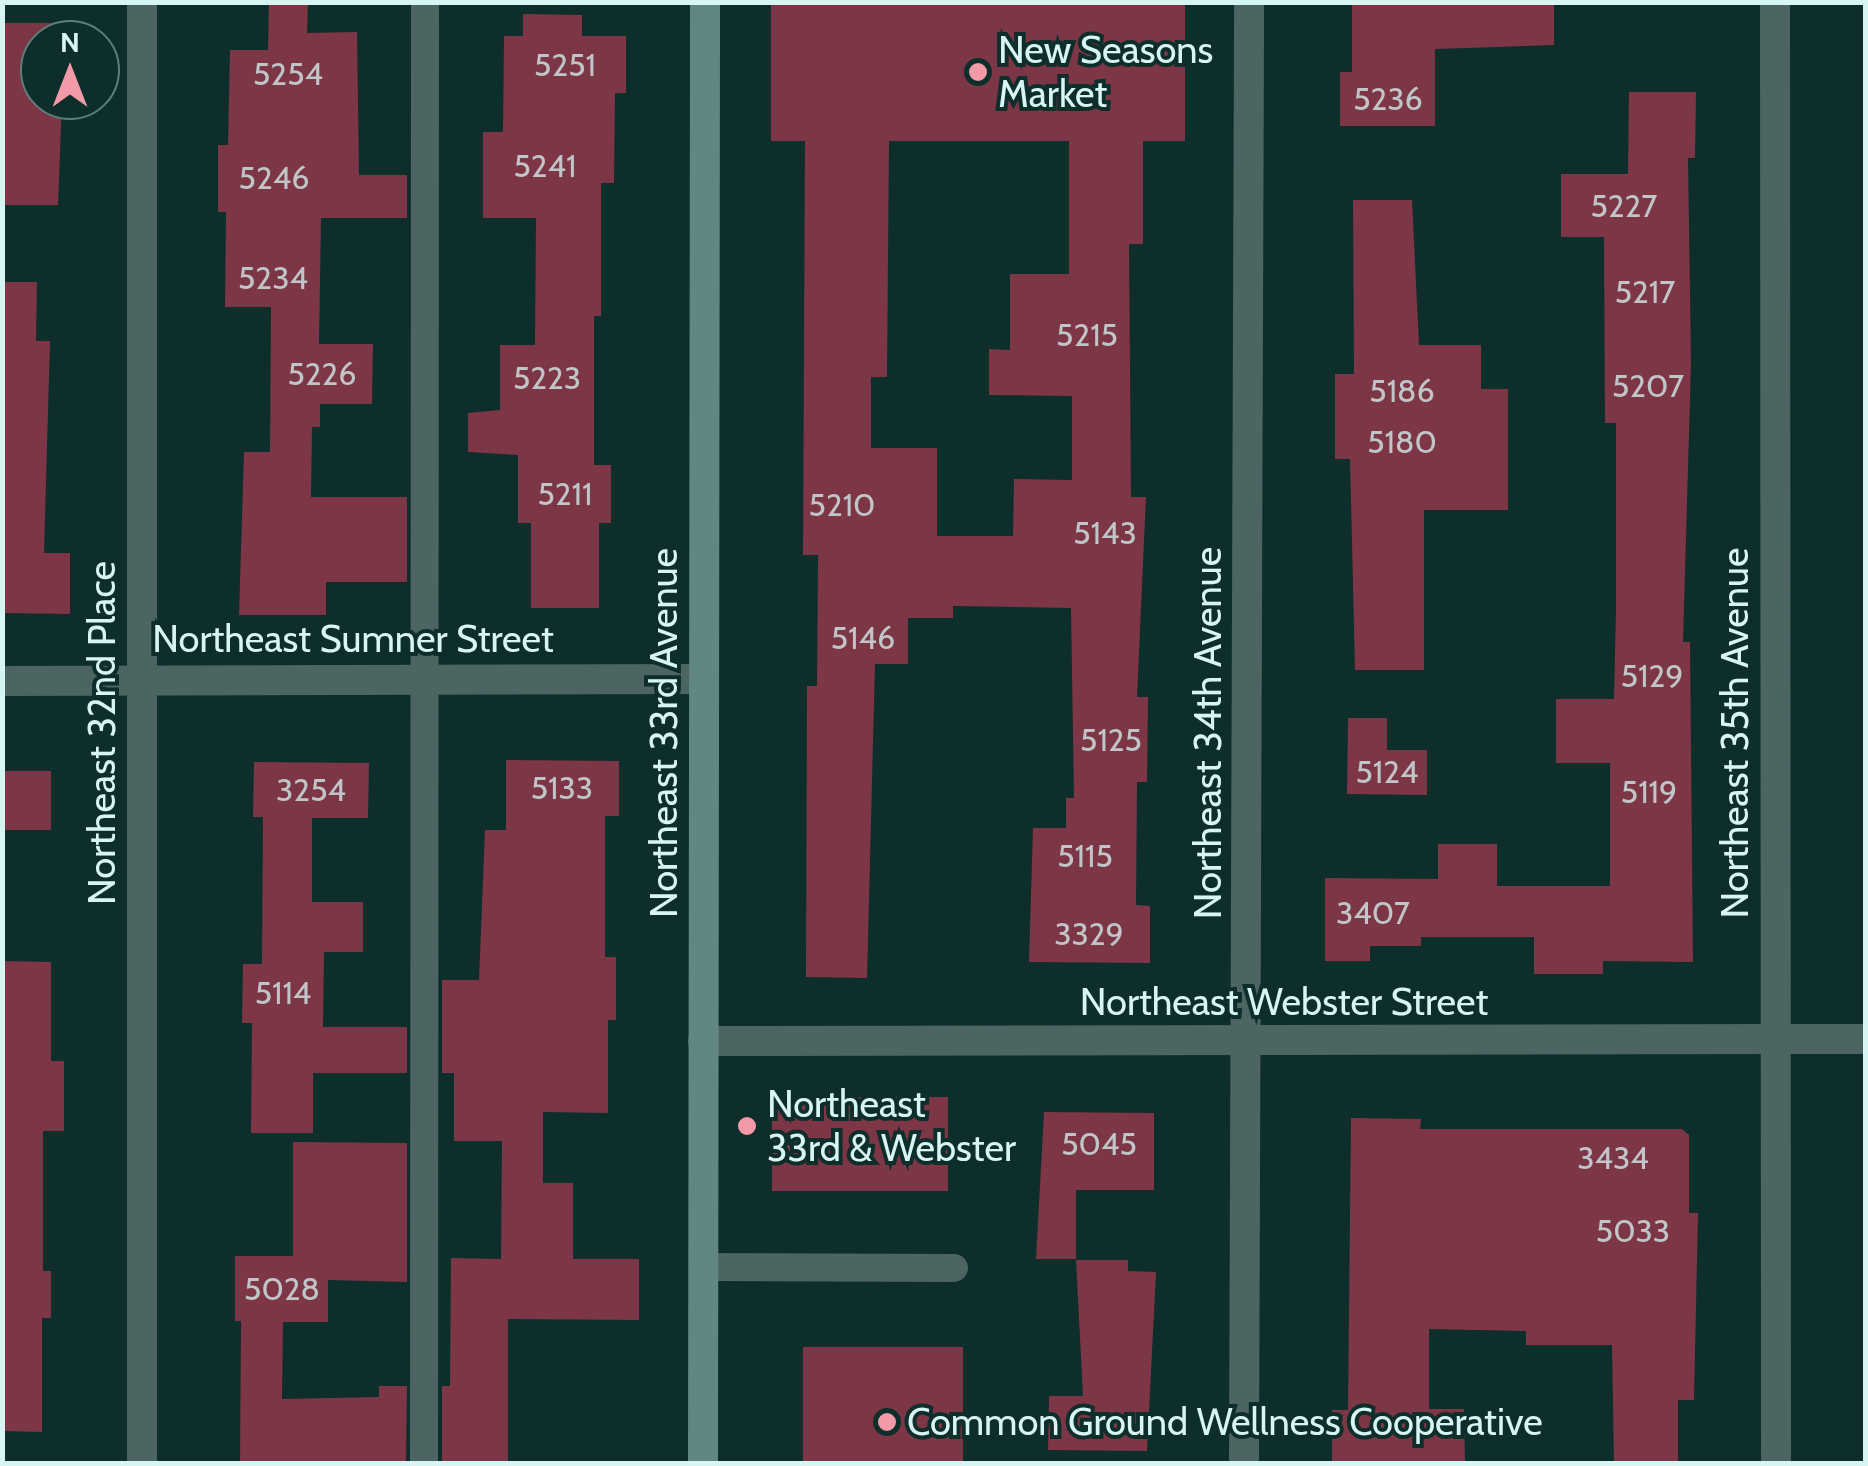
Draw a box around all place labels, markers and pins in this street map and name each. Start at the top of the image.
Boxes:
place label: New Seasons Market [998,27,1213,116]
marker: New Seasons Market [967,61,989,83]
place label: Northeast 33rd & Webster [767,1081,1016,1170]
marker: Northeast 33rd & Webster [736,1115,758,1137]
place label: Common Ground Wellness Cooperative [907,1399,1543,1445]
marker: Common Ground Wellness Cooperative [876,1411,898,1433]

